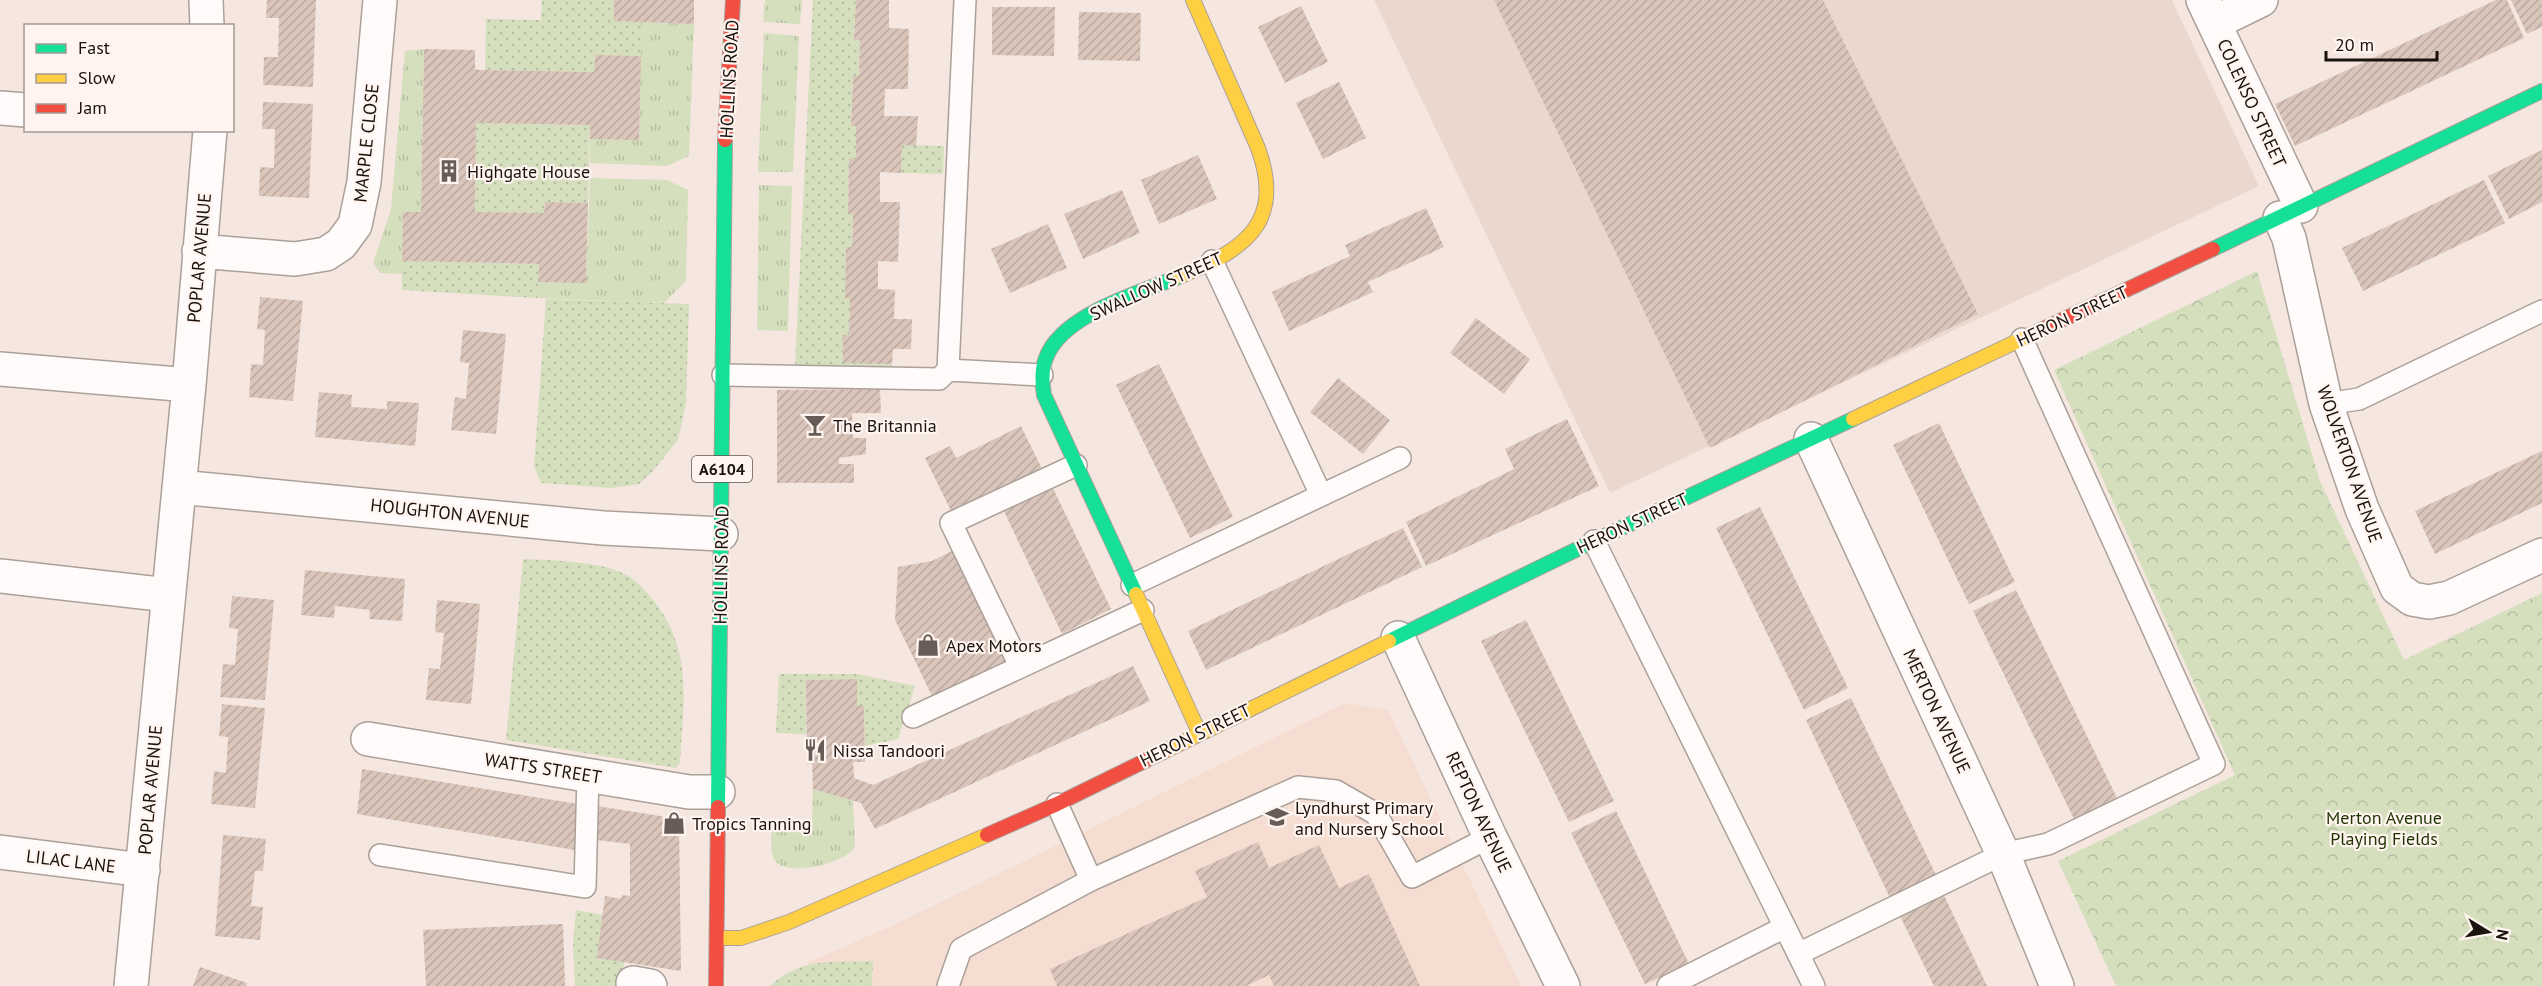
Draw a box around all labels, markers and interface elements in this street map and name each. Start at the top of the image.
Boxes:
street label: HOLLINS ROAD [714,19,744,139]
legend [24,24,234,132]
scale bar [2326,24,2437,62]
text: 20 m [2335,33,2374,56]
street label: COLENSO STREET [2212,35,2292,171]
text: Fast [78,36,110,59]
text: Slow [78,66,116,89]
street label: MARPLE CLOSE [348,83,384,203]
text: Jam [77,96,107,119]
building icon: Highgate House [436,158,462,184]
place label: Highgate House [467,160,590,183]
street label: POPLAR AVENUE [182,192,216,324]
street label: SWALLOW STREET [1086,246,1226,326]
street label: HERON STREET [2013,280,2131,352]
street label: WOLVERTON AVENUE [2312,382,2388,546]
bar icon: The Britannia [802,412,828,438]
place label: The Britannia [833,414,937,437]
road number: A6104 [692,456,752,482]
street label: HERON STREET [1573,487,1691,559]
street label: HOUGHTON AVENUE [369,493,531,533]
street label: HOLLINS ROAD [708,505,734,625]
shop icon: Apex Motors [915,632,941,658]
place label: Apex Motors [946,634,1042,657]
street label: MERTON AVENUE [1898,645,1976,777]
street label: HERON STREET [1136,698,1254,772]
street label: POPLAR AVENUE [133,724,167,856]
restaurant icon: Nissa Tandoori [802,737,828,763]
place label: Nissa Tandoori [833,739,945,762]
street label: WATTS STREET [483,747,603,789]
street label: REPTON AVENUE [1441,748,1517,876]
place label: Lyndhurst Primary and Nursery School [1295,796,1444,840]
school or university icon: Lyndhurst Primary and Nursery School [1264,804,1290,830]
park label: Merton Avenue Playing Fields [2326,806,2442,850]
shop icon: Tropics Tanning [661,810,687,836]
place label: Tropics Tanning [692,812,811,835]
street label: LILAC LANE [25,844,117,878]
north arrow [2458,902,2518,962]
text: N [2492,928,2514,942]

